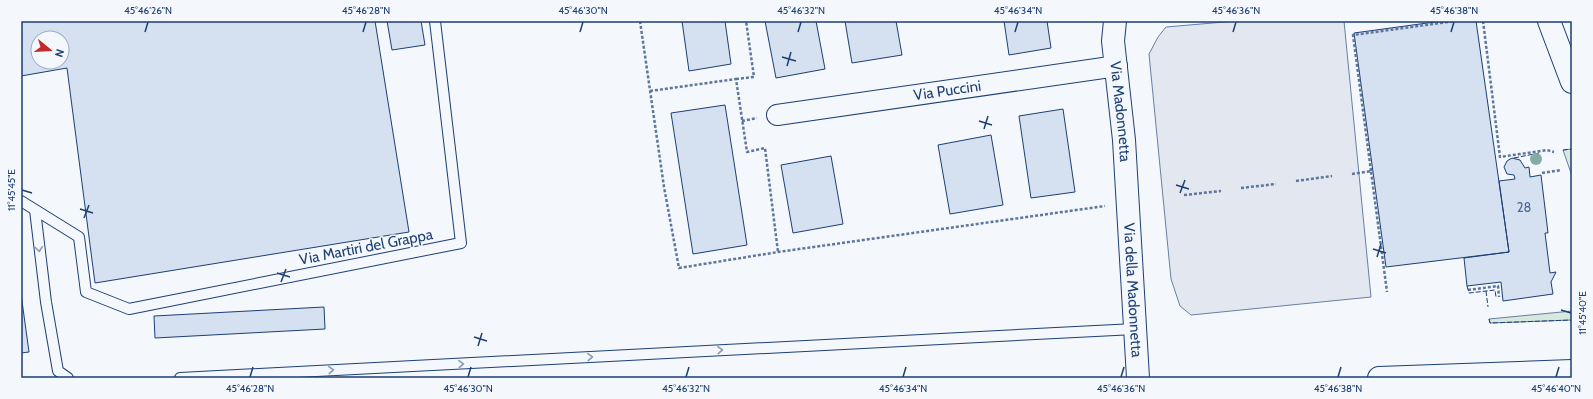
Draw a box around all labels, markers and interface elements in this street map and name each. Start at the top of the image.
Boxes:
text: 45°46'26"N [124,4,172,17]
text: 45°46'28"N [342,4,390,17]
text: 45°46'30"N [558,4,608,17]
text: 45°46'32"N [777,4,825,17]
text: 45°46'34"N [994,4,1042,17]
text: 45°46'36"N [1212,4,1260,17]
text: 45°46'38"N [1430,4,1478,17]
north arrow [30,30,70,70]
text: N [52,47,67,59]
street label: Via Madonnetta [1106,60,1134,163]
street label: Via Puccini [912,77,982,104]
text: 11°45'45"E [5,169,18,211]
house number: 28 [1517,199,1531,215]
street label: Via della Madonnetta [1120,222,1146,359]
street label: Via Martiri del Grappa [298,225,435,269]
one-way arrow [35,246,44,252]
text: 11°45'40"E [1576,291,1589,335]
one-way arrow [717,346,723,355]
one-way arrow [587,352,593,361]
one-way arrow [457,359,464,368]
one-way arrow [328,366,334,375]
text: 45°46'28"N [226,382,274,395]
text: 45°46'30"N [443,382,493,395]
text: 45°46'32"N [662,382,710,395]
text: 45°46'34"N [879,382,927,395]
text: 45°46'36"N [1097,382,1145,395]
text: 45°46'38"N [1314,382,1362,395]
text: 45°46'40"N [1531,382,1581,395]

